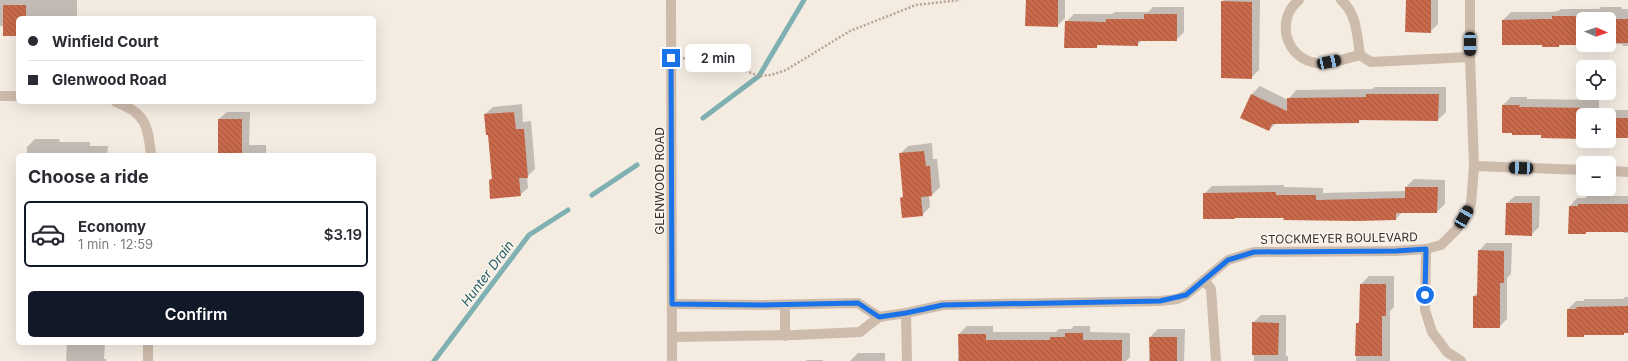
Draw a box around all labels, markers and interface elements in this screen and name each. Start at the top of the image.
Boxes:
north arrow [1576,12,1616,52]
map controls [1576,12,1616,196]
text: Winfield Court [52,32,159,51]
car [1464,32,1476,56]
callout: 2 min [685,44,751,72]
route end [662,49,680,67]
text: 2 min [701,50,735,66]
car [1316,54,1342,70]
button: locate [1576,60,1616,100]
text: Glenwood Road [52,70,167,89]
button: + [1576,108,1616,148]
street label: GLENWOOD ROAD [652,127,667,235]
button: − [1576,156,1616,196]
car [1509,162,1533,174]
text: Choose a ride [28,166,149,187]
car [1453,204,1475,230]
icon: car [30,216,66,252]
text: Economy [78,217,146,236]
text: $3.19 [324,225,362,244]
street label: STOCKMEYER BOULEVARD [1260,229,1418,247]
text: 1 min · 12:59 [78,236,153,252]
water label: Hunter Drain [457,237,517,309]
route start [1416,286,1434,304]
button: Confirm [28,291,364,337]

